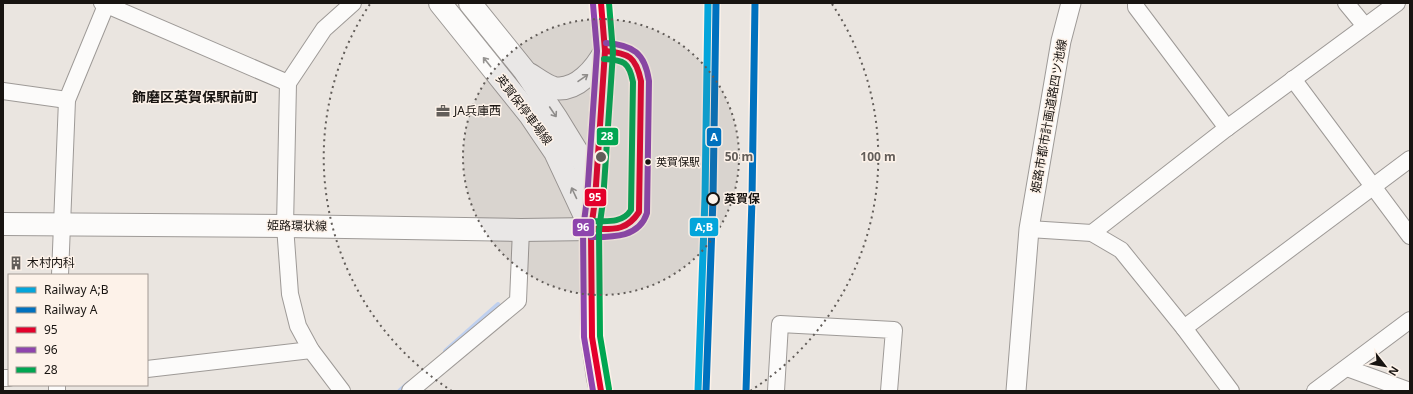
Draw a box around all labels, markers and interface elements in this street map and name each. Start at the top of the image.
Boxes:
street label: 姫路市都市計画道路四ツ池線 [1027,38,1070,194]
one-way arrow [483,57,492,68]
street label: 英賀保停車場線 [492,71,556,148]
one-way arrow [577,74,588,82]
district label: 飾磨区英賀保駅前町 [132,87,258,106]
place label: JA兵庫西 [453,102,501,119]
office icon: JA兵庫西 [435,103,451,119]
one-way arrow [549,106,557,117]
line badge: 28 [596,127,619,146]
line badge: A [706,127,722,147]
text: 28 [601,128,613,143]
text: A [710,129,718,144]
text: 50 m [725,148,753,165]
text: 100 m [860,148,896,165]
centre of rings [594,150,608,164]
place label: 英賀保駅 [656,154,700,169]
marker: 英賀保駅 [643,157,653,167]
one-way arrow [570,188,577,200]
line badge: 95 [584,188,607,207]
text: 95 [589,189,601,204]
place label: 英賀保 [724,190,760,207]
marker: 英賀保 [706,192,720,206]
street label: 姫路環状線 [267,216,327,235]
line badge: A;B [689,217,719,237]
line badge: 96 [572,218,595,237]
text: 96 [577,219,589,234]
text: A;B [695,219,713,234]
place label: 木村内科 [27,254,75,271]
building icon: 木村内科 [8,255,24,271]
legend [8,274,148,386]
text: Railway A;B [44,281,109,298]
text: Railway A [44,301,98,318]
text: 95 [44,321,58,338]
text: 96 [44,341,58,358]
north arrow [1365,346,1405,386]
text: 28 [44,361,58,378]
text: N [1385,364,1403,379]

